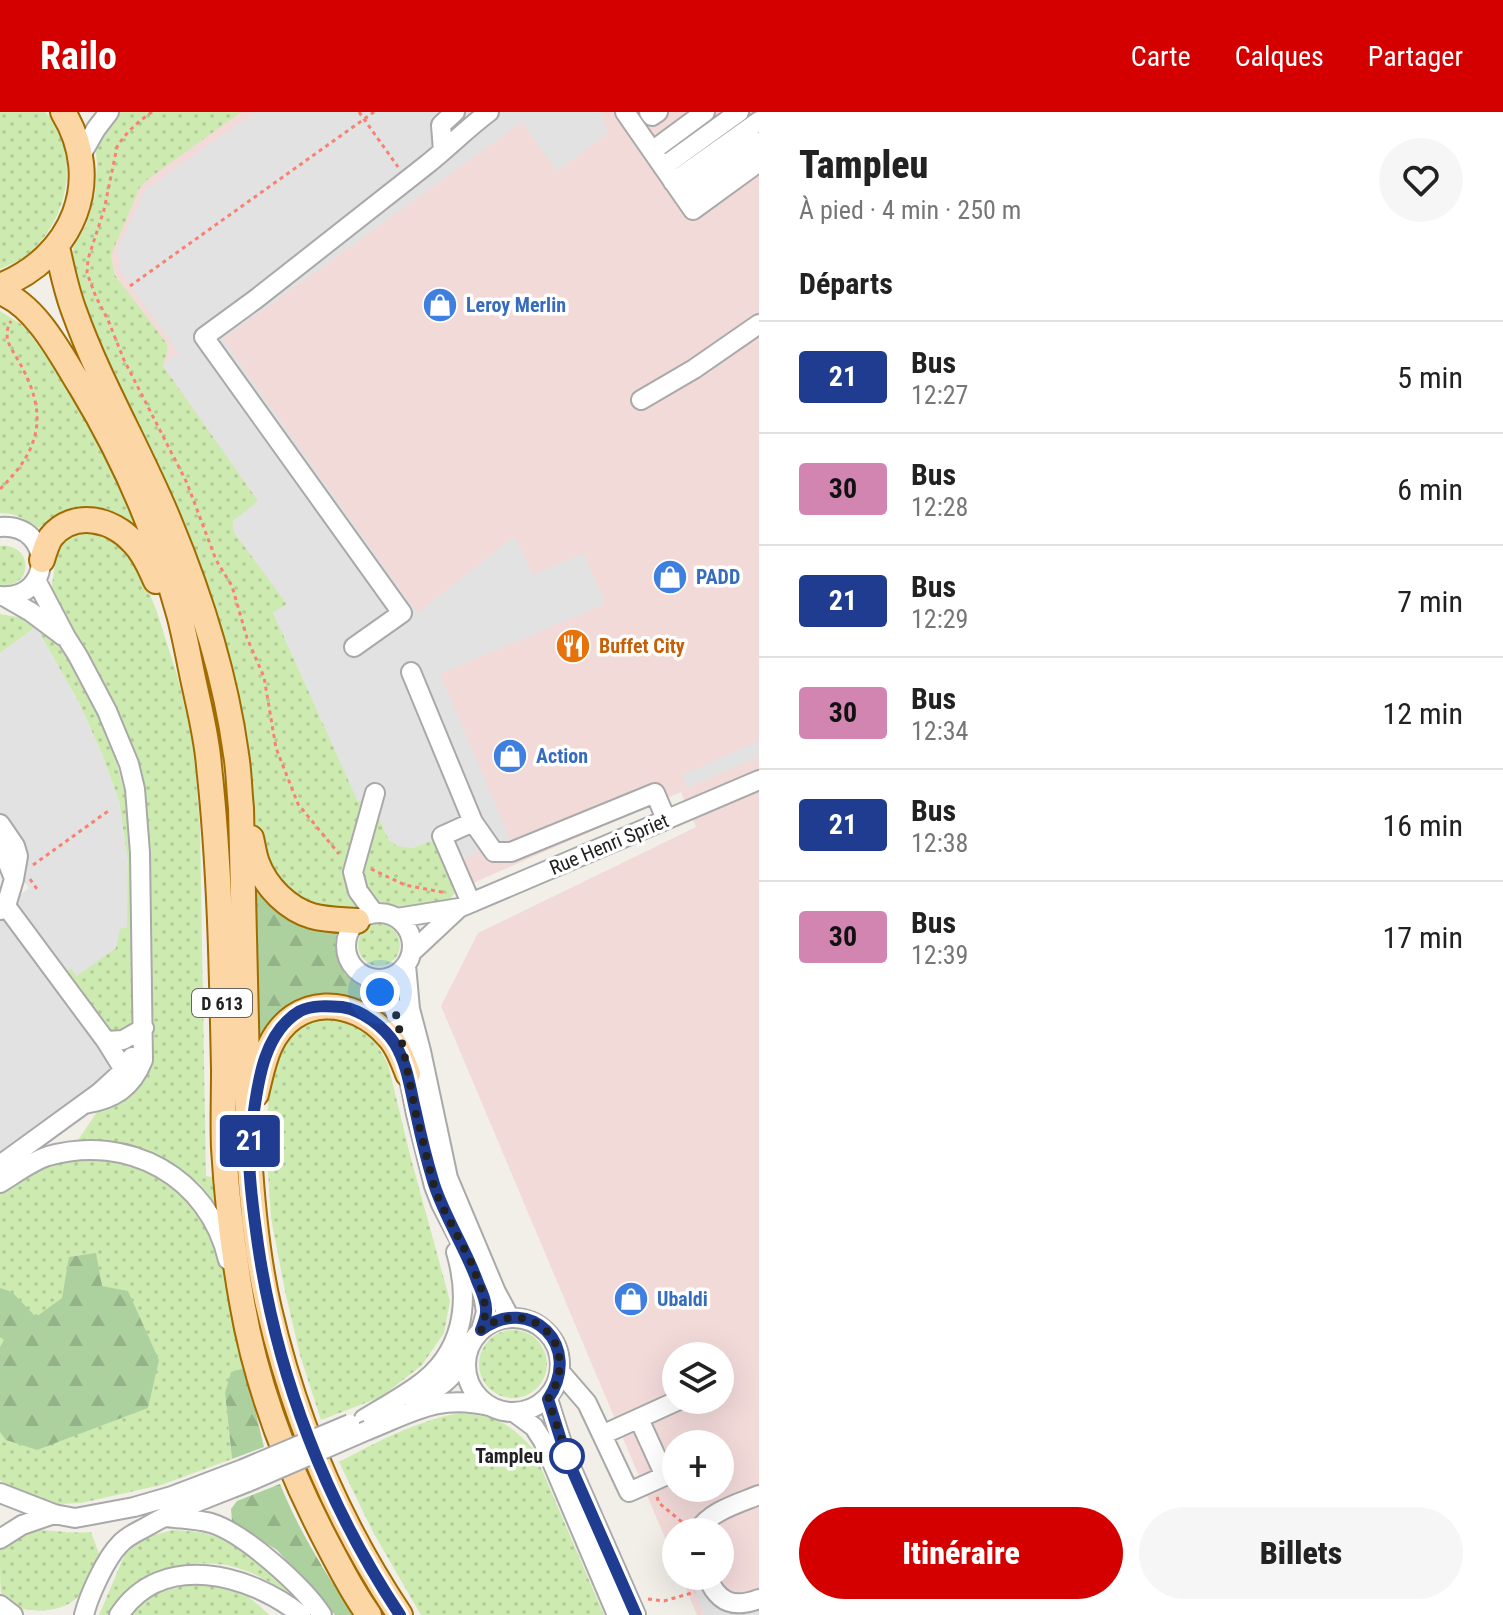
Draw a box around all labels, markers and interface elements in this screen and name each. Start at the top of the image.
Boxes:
text: Railo [40,34,117,78]
text: Carte [1131,40,1191,73]
text: Calques [1235,40,1324,73]
text: Partager [1368,40,1463,73]
button: heart [1379,138,1463,222]
text: Tampleu [799,143,928,187]
text: À pied · 4 min · 250 m [799,195,1021,225]
text: Départs [799,266,893,301]
shop icon: Leroy Merlin [421,286,459,324]
place label: Leroy Merlin [466,293,566,317]
text: Bus [911,345,956,380]
text: 21 [829,360,857,393]
text: 5 min [1397,360,1463,395]
text: 12:27 [911,380,968,410]
text: Bus [911,457,956,492]
text: 30 [829,472,857,505]
text: 6 min [1397,472,1463,507]
text: 12:28 [911,492,968,522]
shop icon: PADD [651,558,689,596]
place label: PADD [696,565,740,589]
text: Bus [911,569,956,604]
text: 21 [829,584,857,617]
text: 7 min [1397,584,1463,619]
text: 12:29 [911,604,968,634]
restaurant icon: Buffet City [554,627,592,665]
place label: Buffet City [599,634,685,658]
text: Bus [911,681,956,716]
text: 30 [829,696,857,729]
text: 12 min [1382,696,1463,731]
text: 12:34 [911,716,968,746]
shop icon: Action [491,737,529,775]
place label: Action [536,744,588,768]
text: Bus [911,793,956,828]
street label: Rue Henri Spriet [546,808,672,880]
text: 21 [829,808,857,841]
text: 16 min [1382,808,1463,843]
text: 12:38 [911,828,968,858]
text: Bus [911,905,956,940]
text: 30 [829,920,857,953]
text: 17 min [1382,920,1463,955]
text: 12:39 [911,940,968,970]
your location [360,972,400,1012]
road number: D 613 [192,989,252,1017]
line badge: 21 [214,1115,286,1167]
text: 21 [236,1124,264,1157]
shop icon: Ubaldi [612,1280,650,1318]
place label: Ubaldi [657,1287,708,1311]
map controls [662,1342,734,1590]
button: layers [662,1342,734,1414]
button: + [662,1430,734,1502]
marker: Tampleu [550,1439,584,1473]
place label: Tampleu [475,1444,543,1468]
button: Itinéraire [799,1507,1123,1599]
button: Billets [1139,1507,1463,1599]
button: − [662,1518,734,1590]

